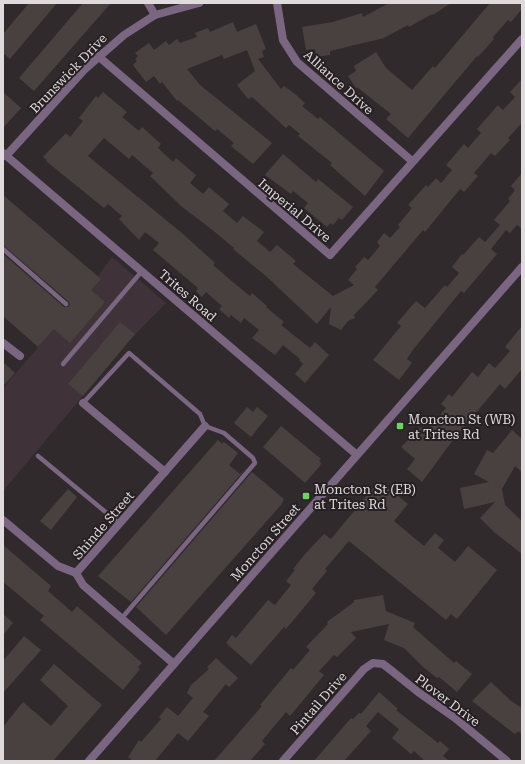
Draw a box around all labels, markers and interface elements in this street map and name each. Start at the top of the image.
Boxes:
street label: Brunswick Drive [27,31,110,116]
street label: Alliance Drive [301,47,377,118]
street label: Imperial Drive [255,176,334,245]
street label: Trites Road [156,266,220,325]
place label: Moncton St (WB) at Trites Rd [408,412,515,442]
marker: Moncton St (WB) at Trites Rd [395,421,405,431]
place label: Moncton St (EB) at Trites Rd [314,482,416,512]
street label: Shinde Street [70,488,137,562]
marker: Moncton St (EB) at Trites Rd [301,491,311,501]
street label: Moncton Street [228,500,303,584]
street label: Pintail Drive [287,669,350,738]
street label: Plover Drive [412,671,483,730]

